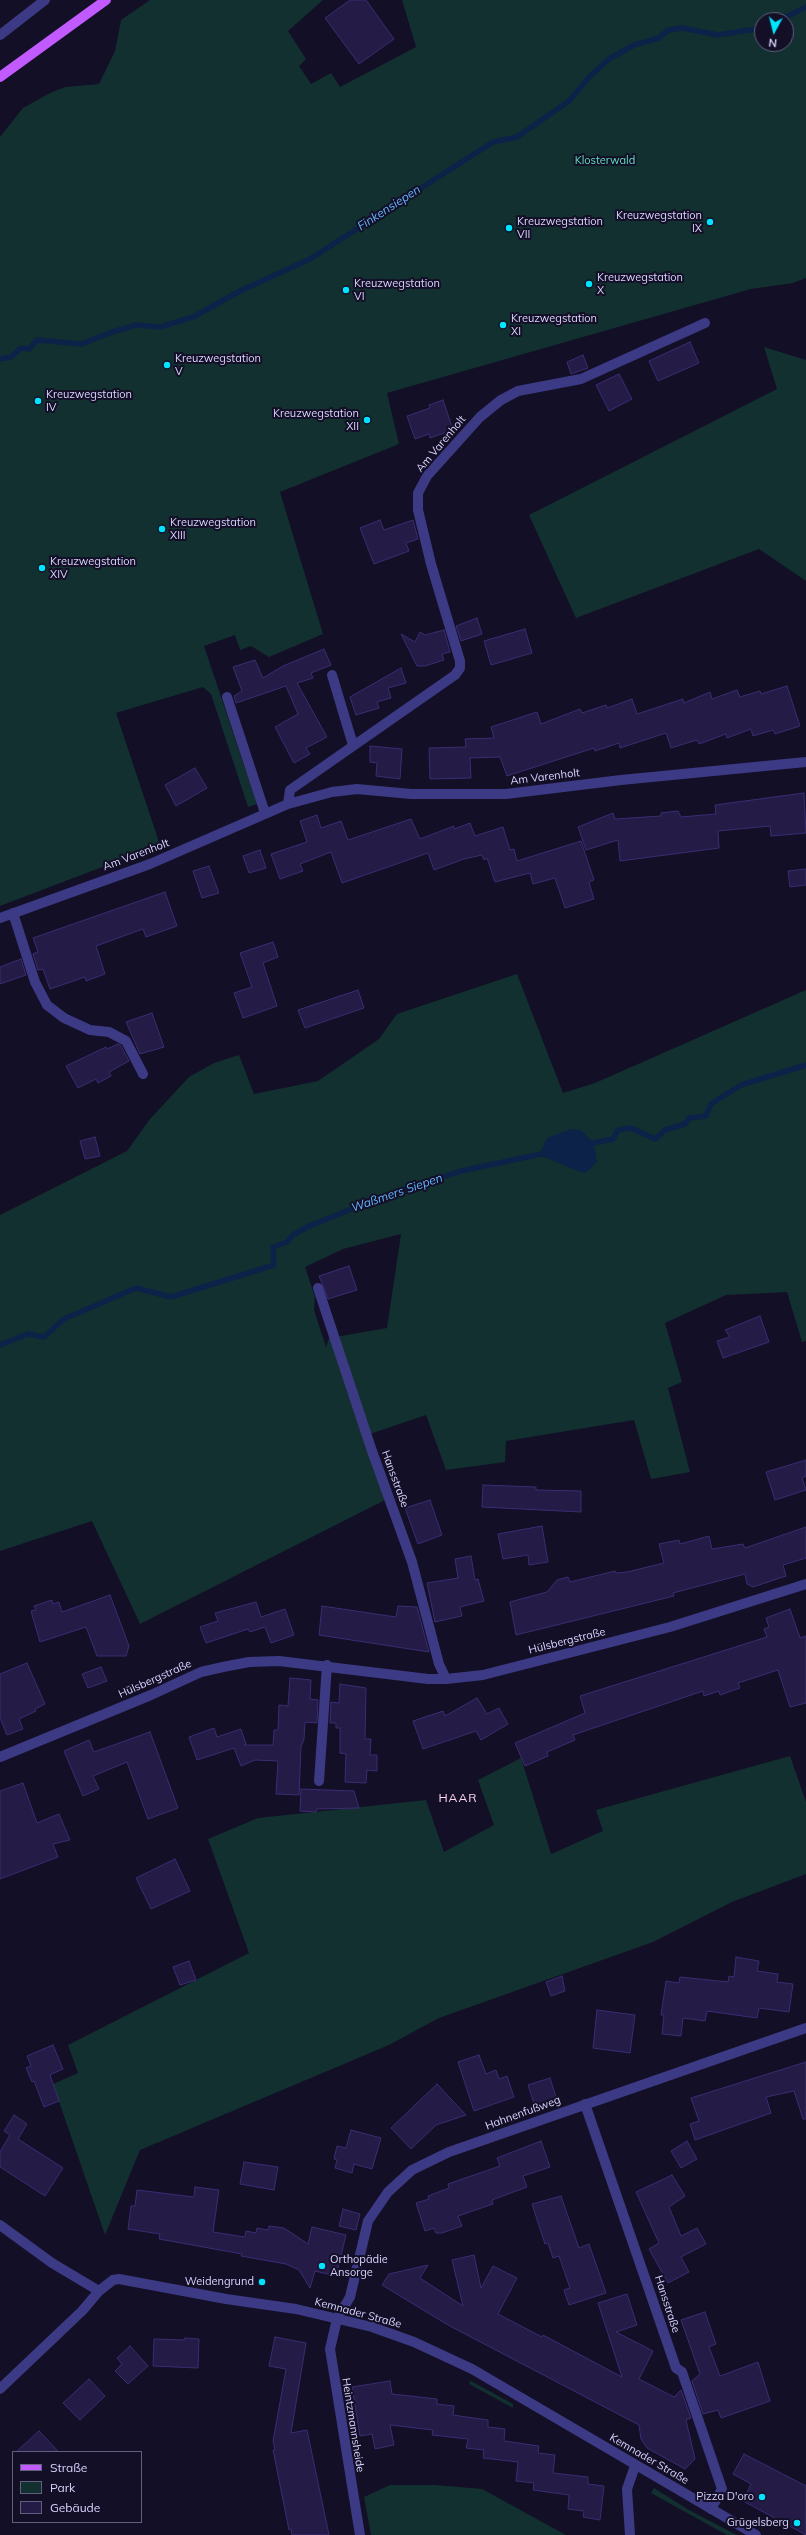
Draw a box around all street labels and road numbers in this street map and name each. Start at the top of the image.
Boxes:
street label: Am Varenholt [414,413,468,475]
street label: Am Varenholt [510,766,580,788]
street label: Am Varenholt [101,836,171,874]
street label: Hansstraße [379,1449,411,1509]
street label: Hülsbergstraße [527,1625,607,1657]
street label: Hülsbergstraße [116,1657,194,1701]
street label: Hahnenfußweg [484,2093,562,2133]
street label: Hansstraße [652,2274,682,2334]
street label: Kemnader Straße [313,2295,403,2331]
street label: Heintzmannsheide [339,2377,367,2473]
street label: Kemnader Straße [607,2431,691,2487]

